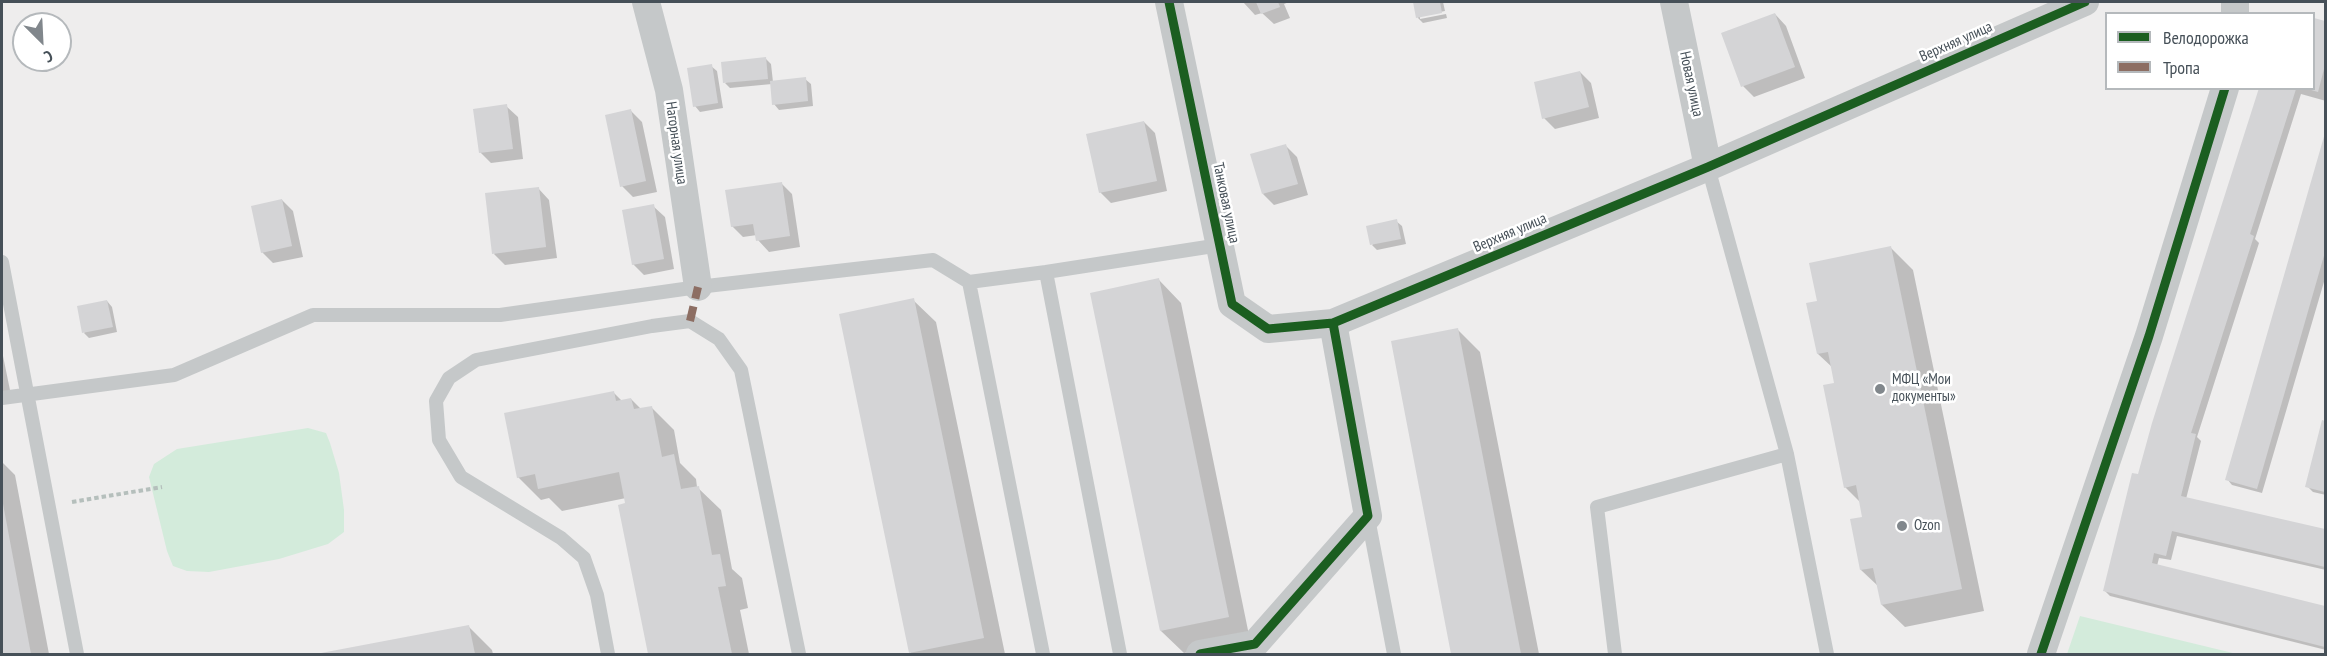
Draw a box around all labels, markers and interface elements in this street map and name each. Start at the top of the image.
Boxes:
north arrow [12,12,72,72]
legend [2105,12,2315,90]
street label: Верхняя улица [1917,18,1995,66]
text: Велодорожка [2163,26,2249,49]
text: С [41,46,56,67]
street label: Новая улица [1675,50,1707,118]
text: Тропа [2163,56,2200,79]
street label: Нагорная улица [661,100,691,186]
street label: Танковая улица [1209,161,1243,245]
street label: Верхняя улица [1471,210,1549,256]
place label: МФЦ «Мои документы» [1892,371,1956,406]
marker: МФЦ «Мои документы» [1873,382,1887,396]
place label: Ozon [1914,517,1940,535]
marker: Ozon [1895,519,1909,533]

